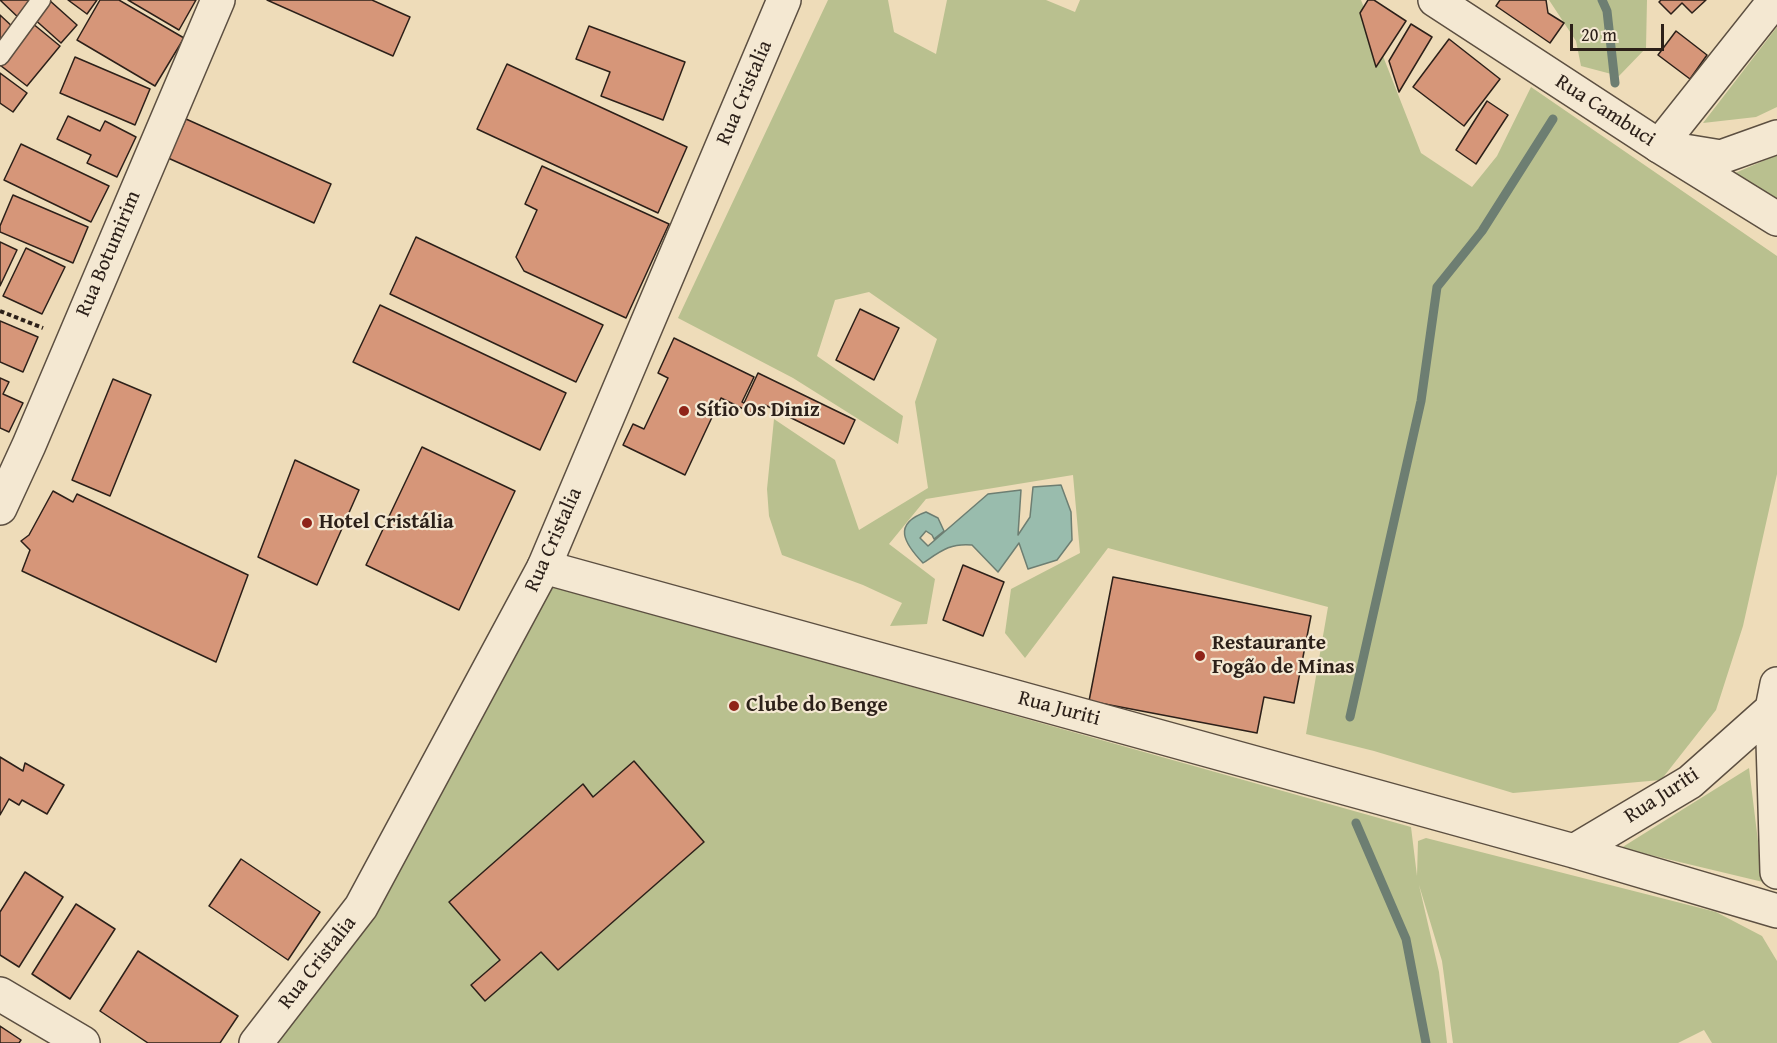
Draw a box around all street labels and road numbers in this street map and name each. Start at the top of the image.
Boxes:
street label: Rua Cristalia [712,37,778,149]
street label: Rua Cambuci [1550,69,1660,153]
street label: Rua Botumirim [71,187,147,321]
street label: Rua Cristalia [520,484,588,596]
street label: Rua Juriti [1015,686,1103,732]
street label: Rua Juriti [1620,763,1704,829]
street label: Rua Cristalia [274,911,362,1015]

